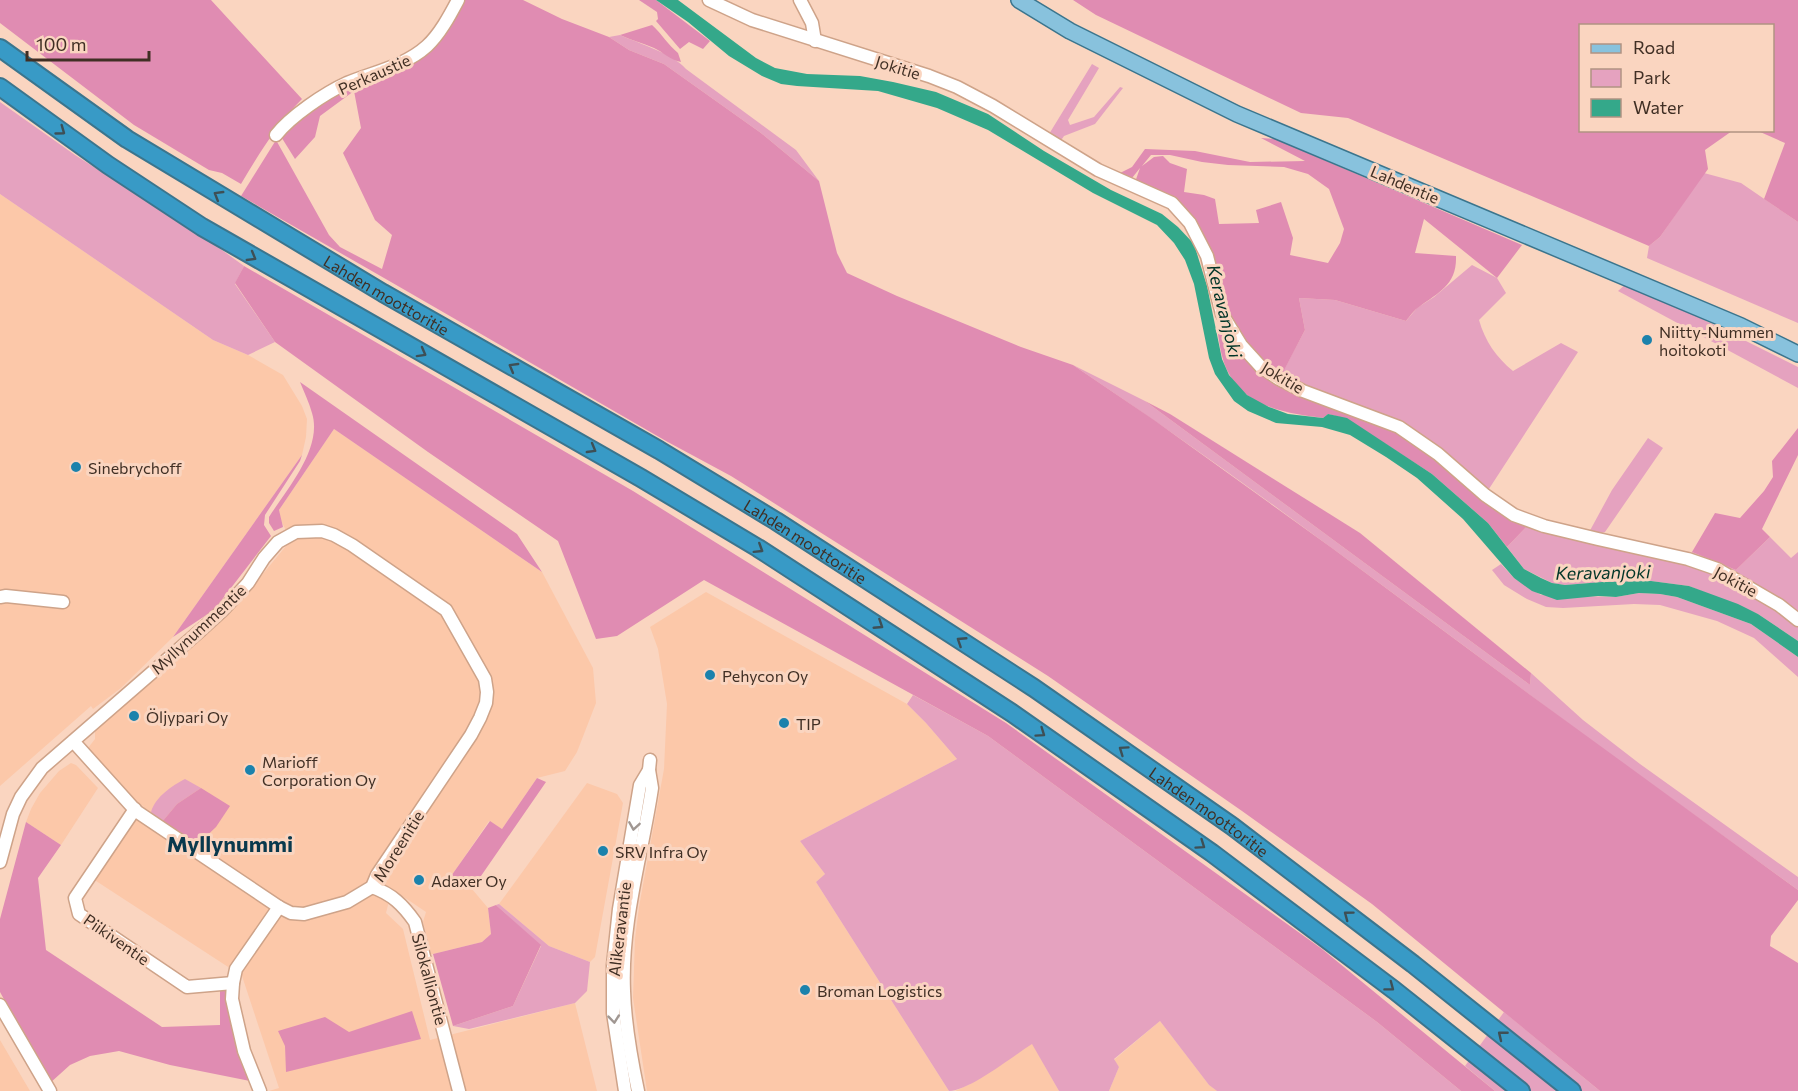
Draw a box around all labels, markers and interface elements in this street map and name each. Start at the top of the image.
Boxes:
scale bar [27,24,148,62]
legend [1579,24,1774,132]
text: 100 m [36,33,86,55]
text: Road [1633,36,1675,58]
street label: Perkaustie [335,50,413,98]
street label: Jokitie [873,51,923,83]
text: Park [1633,66,1671,88]
text: Water [1633,96,1684,118]
one-way arrow [54,124,65,135]
street label: Lahdentie [1368,161,1442,207]
one-way arrow [214,190,224,202]
one-way arrow [246,250,256,261]
street label: Lahden moottoritie [321,250,453,338]
water label: Keravanjoki [1203,262,1248,361]
place label: Niitty-Nummen hoitokoti [1659,322,1774,359]
marker: Niitty-Nummen hoitokoti [1640,333,1654,347]
one-way arrow [416,346,426,357]
street label: Jokitie [1258,357,1308,397]
one-way arrow [509,362,520,374]
one-way arrow [585,442,596,454]
place label: Sinebrychoff [88,458,182,477]
marker: Sinebrychoff [69,460,83,474]
street label: Lahden moottoritie [741,495,871,587]
one-way arrow [753,541,763,553]
water label: Keravanjoki [1555,560,1652,584]
street label: Jokitie [1711,562,1761,600]
street label: Myllynummentie [147,580,249,678]
one-way arrow [872,618,883,629]
one-way arrow [957,637,968,648]
place label: Pehycon Oy [722,666,808,685]
marker: Pehycon Oy [703,668,717,682]
place label: Öljypari Oy [146,707,228,726]
marker: Öljypari Oy [127,709,141,723]
place label: TIP [796,714,821,733]
marker: TIP [777,716,791,730]
one-way arrow [1035,726,1046,737]
one-way arrow [1118,746,1129,757]
place label: Marioff Corporation Oy [262,752,376,789]
street label: Lahden moottoritie [1146,762,1273,860]
marker: Marioff Corporation Oy [243,763,257,777]
street label: Moreenitie [369,807,427,885]
one-way arrow [628,821,640,830]
district label: Myllynummi [167,830,293,857]
one-way arrow [1194,838,1205,849]
place label: SRV Infra Oy [615,842,708,861]
marker: SRV Infra Oy [596,844,610,858]
place label: Adaxer Oy [431,871,507,890]
marker: Adaxer Oy [412,873,426,887]
street label: Alikeravantie [604,881,634,977]
street label: Piikiventie [81,910,153,968]
one-way arrow [1344,911,1355,922]
street label: Silokalliontie [409,931,451,1027]
one-way arrow [1384,980,1395,991]
place label: Broman Logistics [817,981,942,1000]
marker: Broman Logistics [798,983,812,997]
one-way arrow [607,1014,620,1023]
one-way arrow [1497,1031,1508,1042]

